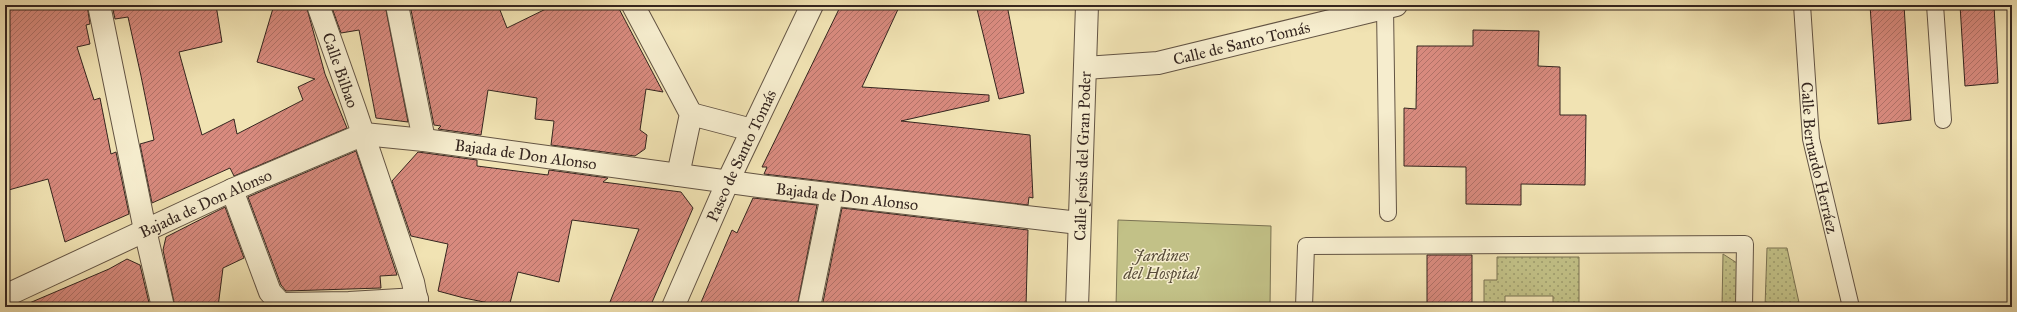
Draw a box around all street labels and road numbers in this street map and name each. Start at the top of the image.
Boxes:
street label: Calle de Santo Tomás [1171,17,1312,69]
street label: Calle Bilbao [318,30,362,110]
street label: Calle Jesús del Gran Poder [1070,71,1095,241]
street label: Calle Bernardo Herráez [1797,81,1842,236]
street label: Paseo de Santo Tomás [702,86,780,225]
street label: Bajada de Don Alonso [454,135,598,174]
street label: Bajada de Don Alonso [137,165,275,242]
street label: Bajada de Don Alonso [775,179,919,214]

